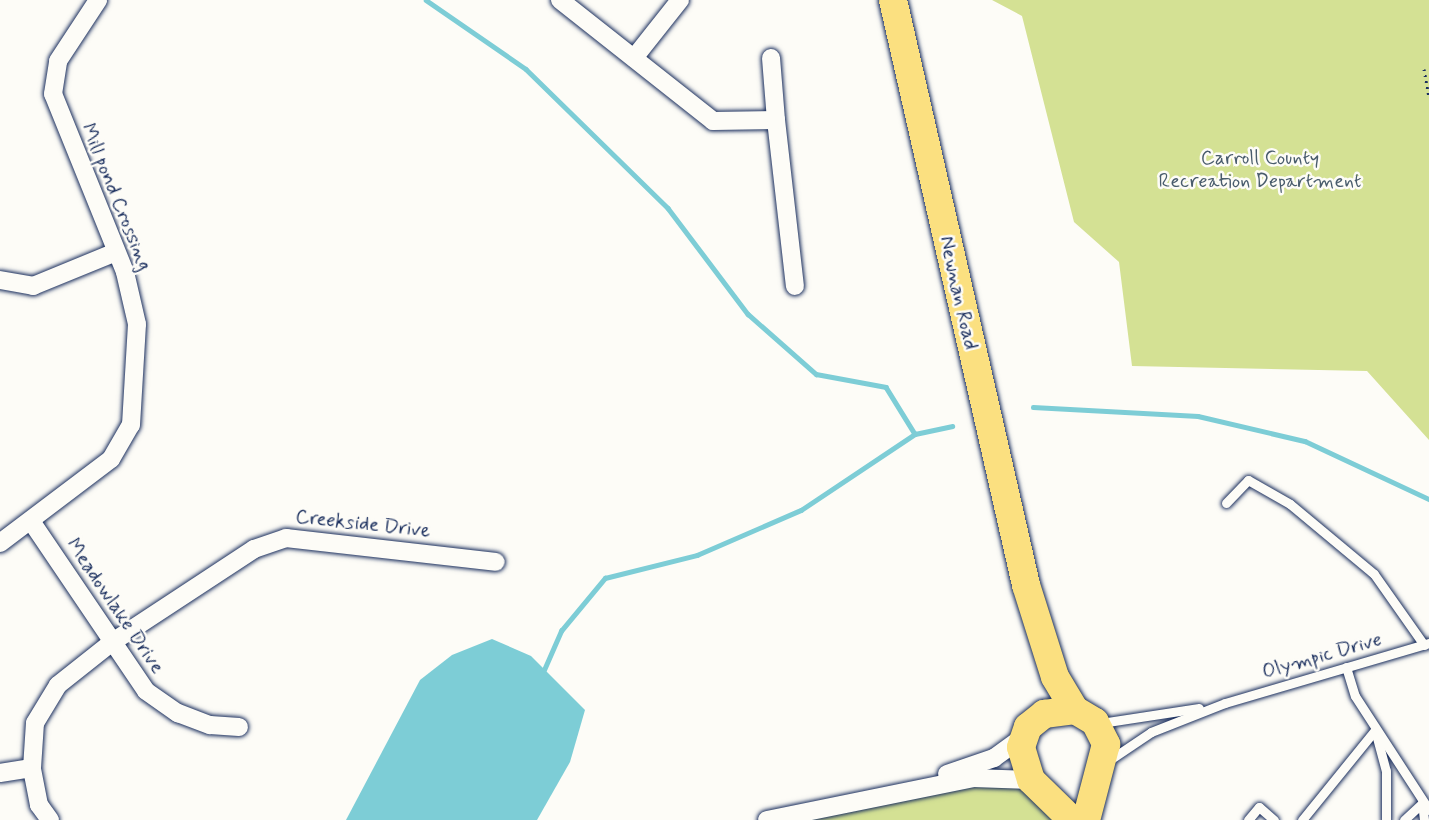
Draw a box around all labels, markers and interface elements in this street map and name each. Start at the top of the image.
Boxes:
street label: Mill pond Crossing [76,120,156,274]
park label: Carroll County Recreation Department [1153,147,1367,194]
street label: Newnan Road [933,234,983,352]
street label: Creekside Drive [295,505,431,543]
street label: Meadowlake Drive [62,535,168,677]
street label: Olympic Drive [1260,628,1384,684]

